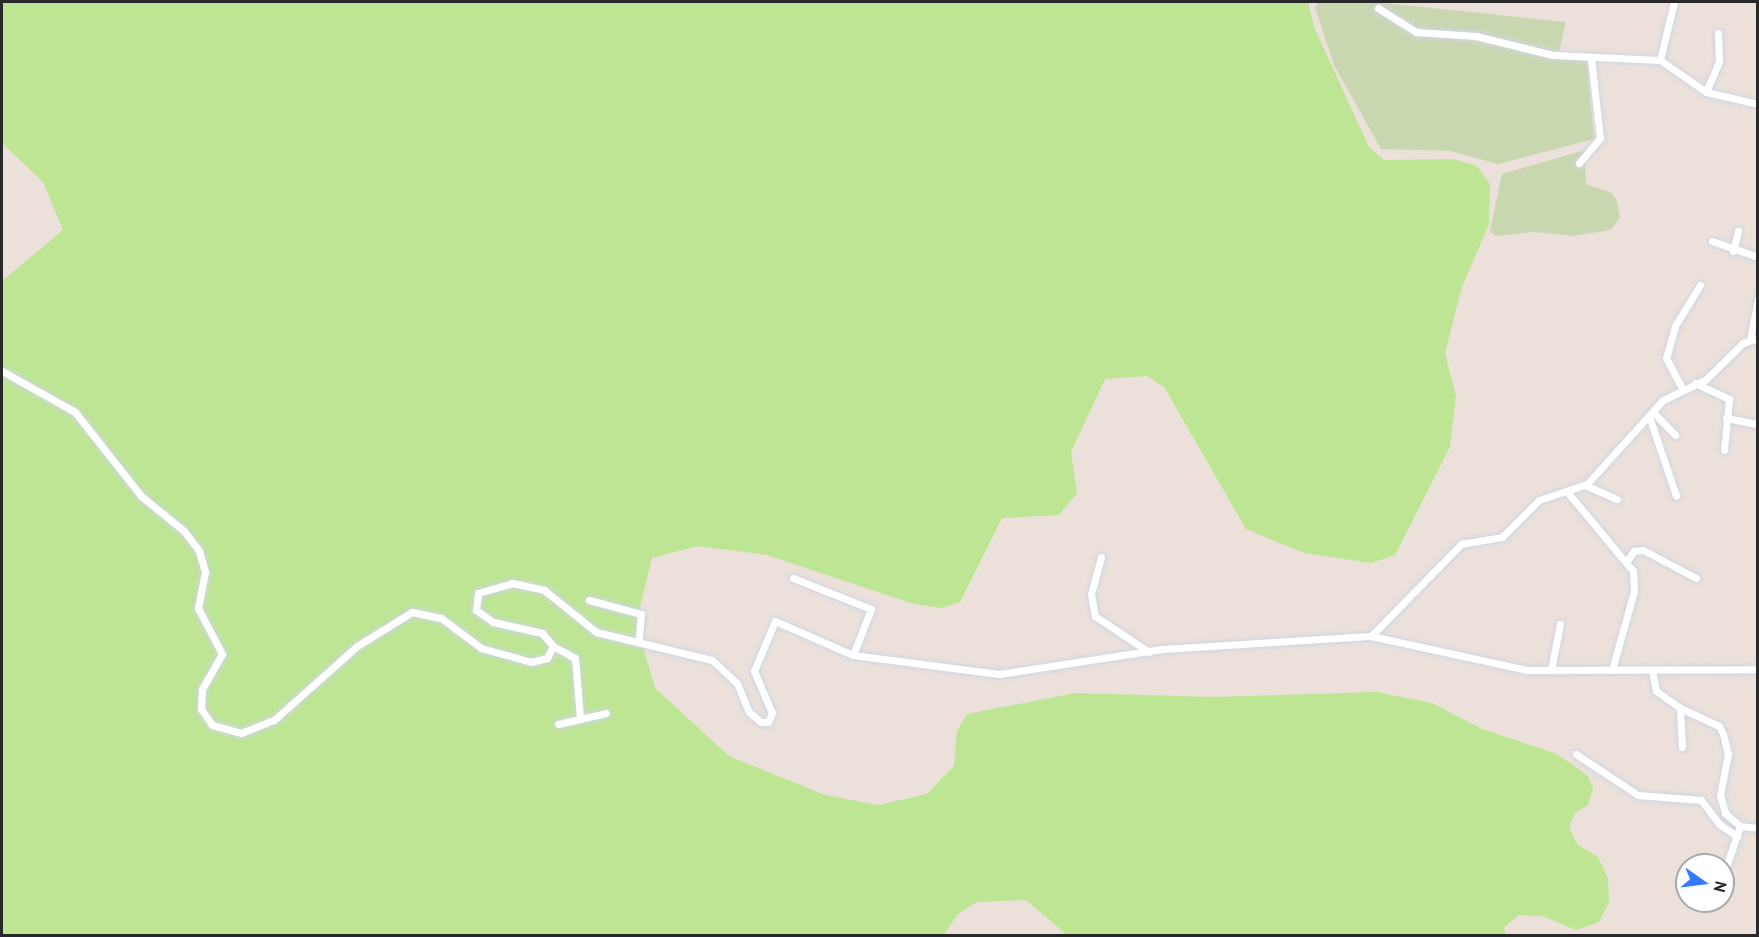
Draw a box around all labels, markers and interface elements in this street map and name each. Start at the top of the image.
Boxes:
north arrow [1675,853,1735,913]
text: N [1710,879,1732,894]

